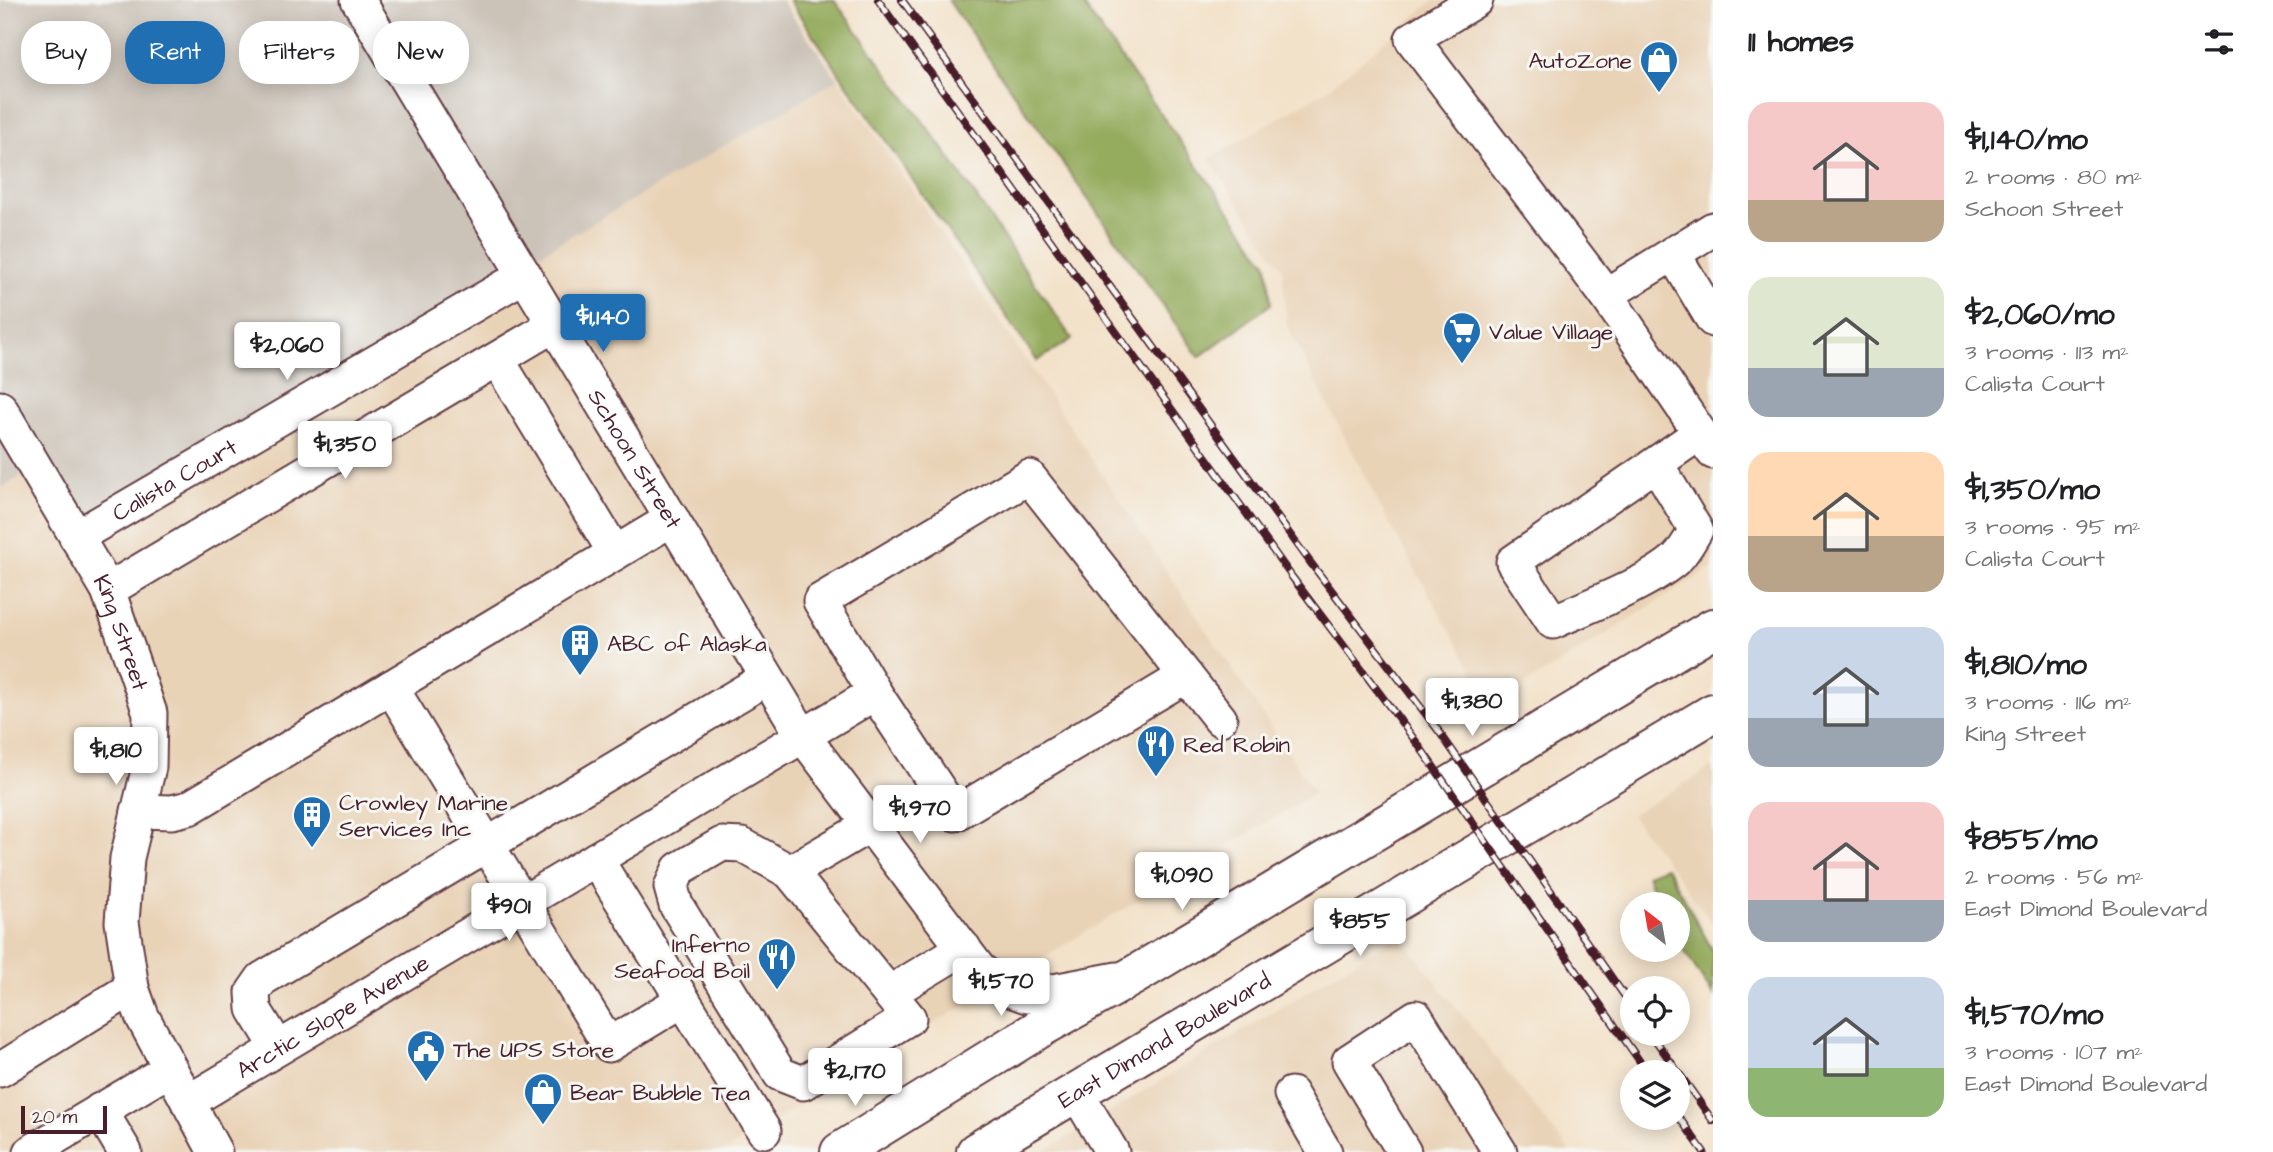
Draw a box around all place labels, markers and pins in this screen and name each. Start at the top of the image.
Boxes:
shop icon: AutoZone [1638,39,1680,94]
place label: AutoZone [1528,45,1632,77]
pin: $1,140 [546,294,660,354]
supermarket icon: Value Village [1441,310,1483,365]
place label: Value Village [1489,316,1613,349]
pin: $2,060 [230,322,344,382]
pin: $1,350 [288,421,402,481]
building icon: ABC of Alaska [559,622,601,677]
place label: ABC of Alaska [607,628,767,660]
pin: $1,380 [1415,678,1529,738]
restaurant icon: Red Robin [1135,723,1177,778]
pin: $1,810 [59,728,173,787]
place label: Red Robin [1183,729,1290,761]
pin: $1,970 [863,786,977,845]
place label: Crowley Marine Services Inc [339,787,508,845]
building icon: Crowley Marine Services Inc [291,794,333,849]
pin: $1,090 [1125,852,1239,912]
pin: $901 [468,884,550,943]
pin: $855 [1319,898,1401,958]
place label: Inferno Seafood Boil [614,929,750,987]
restaurant icon: Inferno Seafood Boil [756,936,798,991]
pin: $1,570 [944,958,1058,1018]
public building icon: The UPS Store [405,1028,447,1083]
place label: The UPS Store [453,1034,614,1066]
pin: $2,170 [798,1048,912,1108]
shop icon: Bear Bubble Tea [522,1071,564,1126]
place label: Bear Bubble Tea [570,1077,750,1109]

